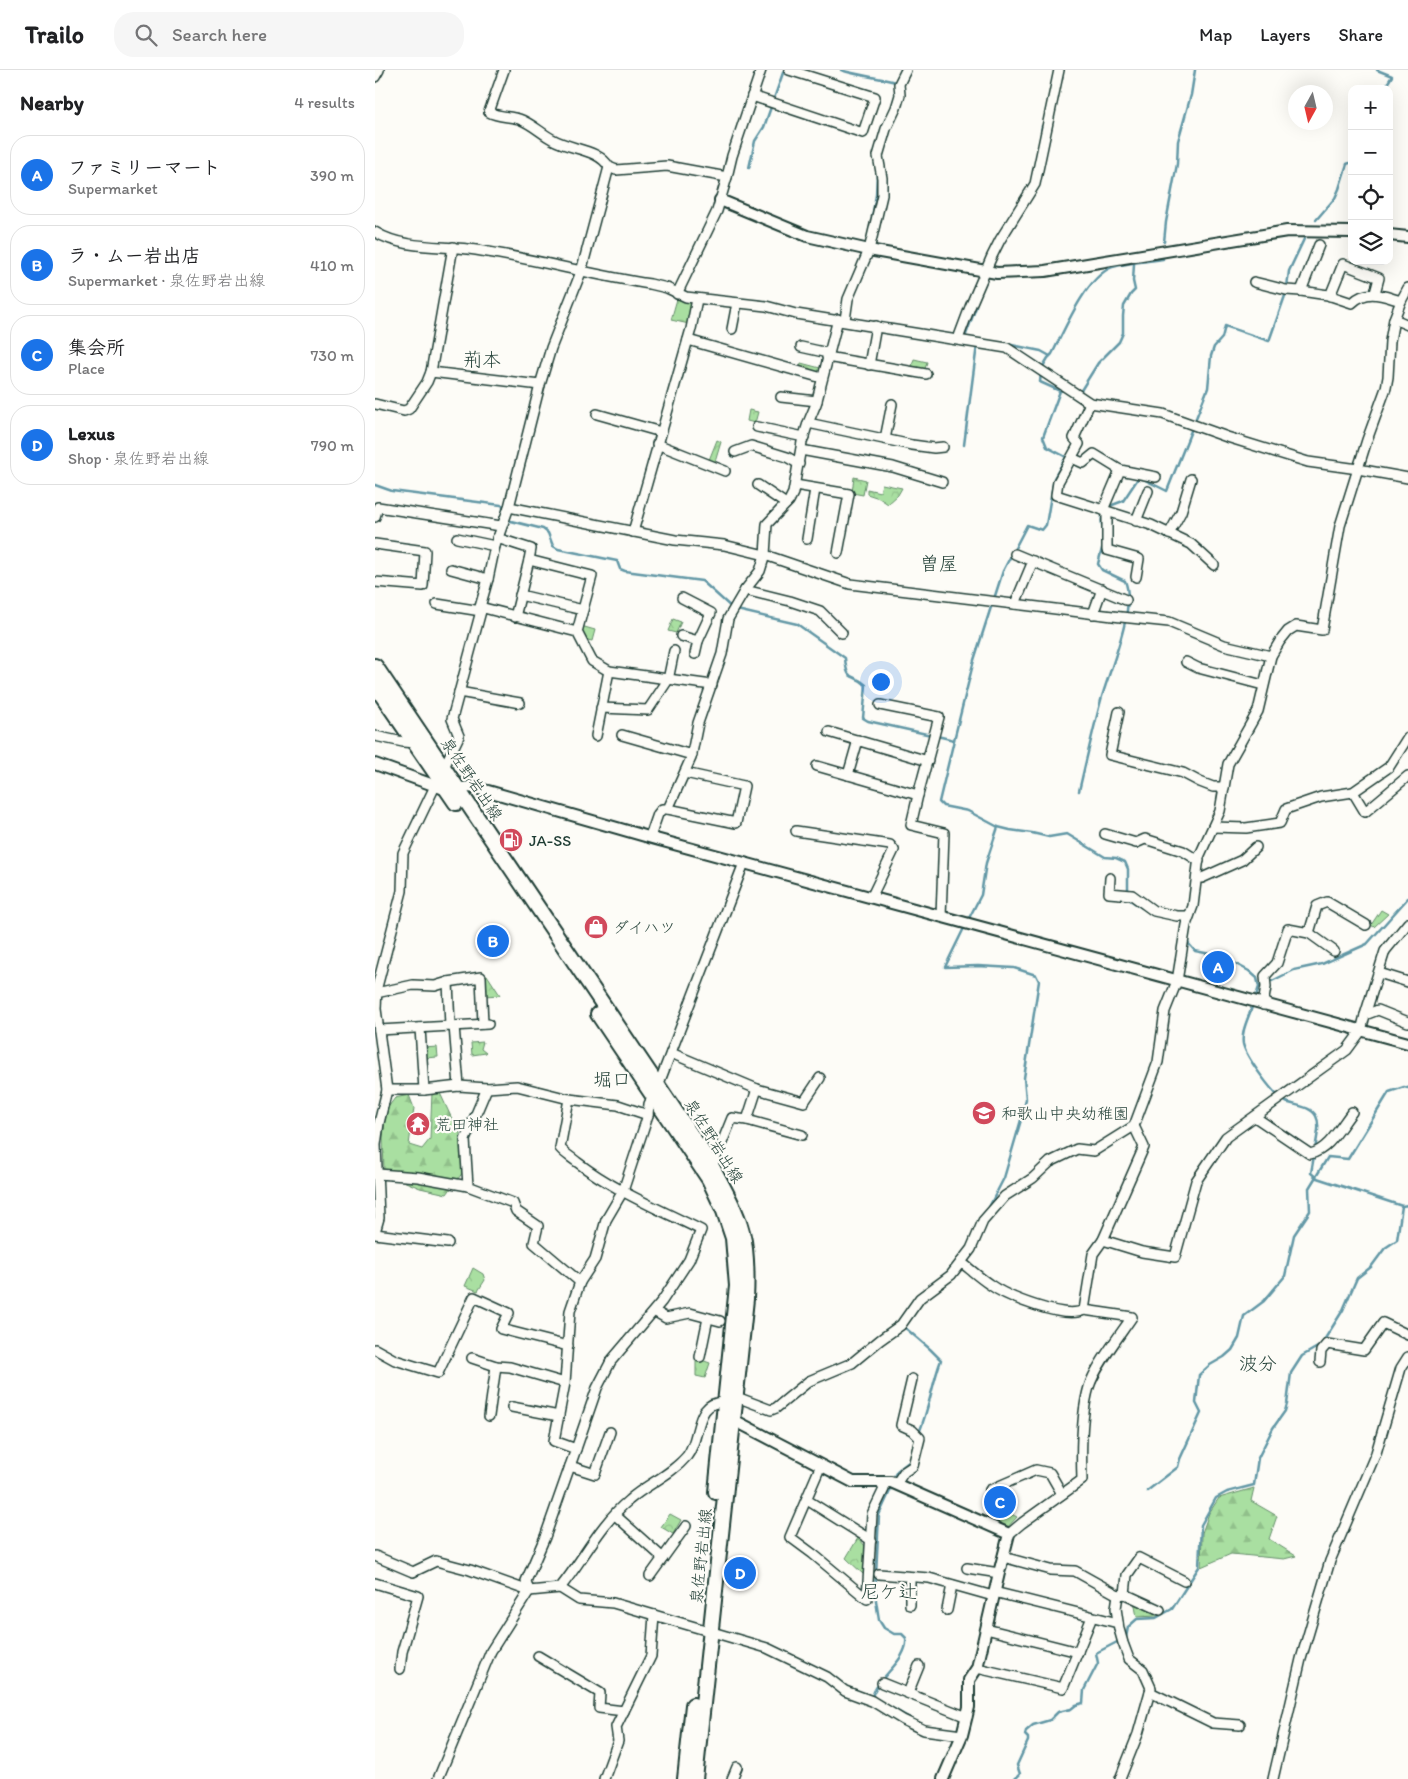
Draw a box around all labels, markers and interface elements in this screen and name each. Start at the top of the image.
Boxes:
search box [114,12,464,57]
text: Trailo [25,20,84,49]
icon: search [132,21,160,49]
text: Search here [172,23,267,46]
text: Map [1199,24,1232,46]
text: Layers [1260,24,1310,46]
text: Share [1338,24,1383,46]
north arrow [1288,85,1333,130]
map controls [1348,85,1393,265]
button: + [1348,85,1393,130]
text: Nearby [20,90,84,115]
text: 4 results [294,93,355,112]
button: − [1348,130,1393,175]
text: ファミリーマート [68,156,221,179]
text: A [32,166,42,185]
text: 390 m [310,166,354,185]
button: locate [1348,175,1393,220]
text: Supermarket [68,179,158,198]
button: layers [1348,220,1393,265]
text: ラ・ムー岩出店 [68,244,201,267]
text: B [32,256,42,275]
text: 410 m [310,256,354,275]
text: Supermarket · 泉佐野岩出線 [68,271,265,290]
text: 集会所 [68,336,125,359]
text: C [32,346,42,365]
text: 730 m [310,346,354,365]
district label: 荊本 [463,348,501,371]
text: Place [68,359,105,378]
text: Lexus [68,422,115,445]
text: D [32,436,42,455]
text: 790 m [311,436,354,455]
text: Shop · 泉佐野岩出線 [68,449,209,468]
district label: 曽屋 [920,552,958,575]
your location [868,669,894,695]
street label: 泉佐野岩出線 [437,734,507,824]
fuel station icon: JA-SS [498,827,524,853]
place label: JA-SS [529,831,571,850]
shop icon: ダイハツ [583,914,609,940]
place label: ダイハツ [613,918,675,937]
pin: B [477,922,509,960]
pin: A [1202,948,1234,986]
district label: 堀口 [593,1068,631,1091]
street label: 泉佐野岩出線 [681,1095,747,1187]
school or university icon: 和歌山中央幼稚園 [971,1100,997,1126]
place label: 和歌山中央幼稚園 [1001,1104,1129,1123]
temple icon: 荒田神社 [405,1111,431,1137]
place label: 荒田神社 [435,1115,499,1134]
district label: 波分 [1239,1352,1277,1375]
pin: C [984,1483,1016,1521]
street label: 泉佐野岩出線 [687,1507,715,1605]
pin: D [724,1554,756,1592]
district label: 尼ケ辻 [860,1580,918,1603]

